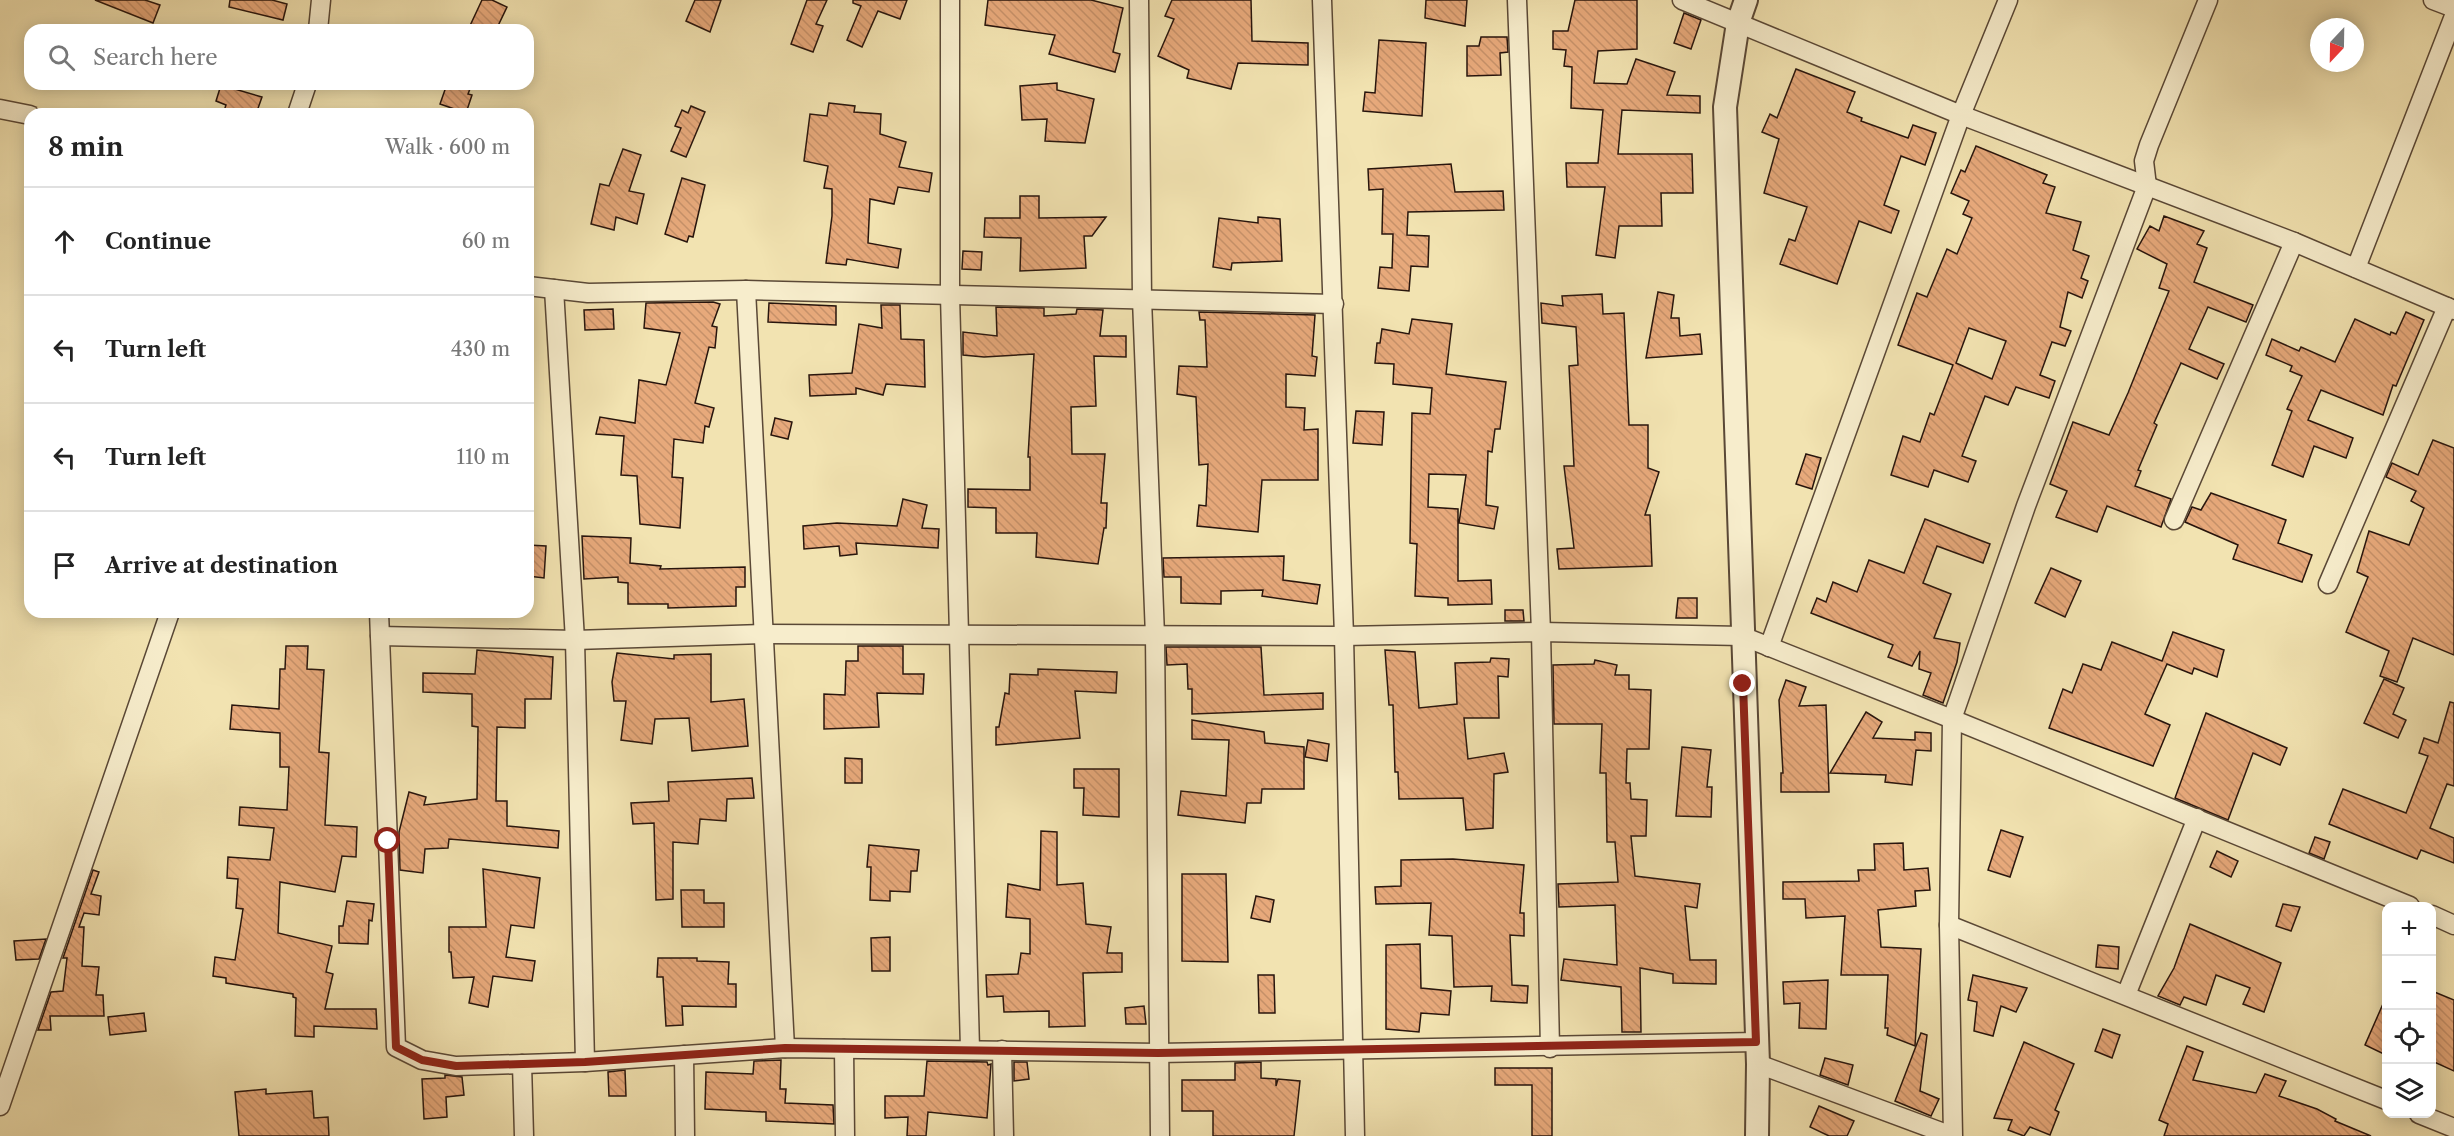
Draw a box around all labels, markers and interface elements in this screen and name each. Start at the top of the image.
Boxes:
north arrow [2310,18,2364,72]
search box [24,24,534,90]
icon: search [45,41,78,74]
text: Search here [93,44,218,71]
text: 8 min [48,131,124,163]
text: Walk · 600 m [385,135,510,159]
icon: ahead [48,225,81,258]
text: Continue [105,228,211,255]
text: 60 m [462,229,510,253]
icon: left [48,333,81,366]
text: Turn left [105,336,206,363]
text: 430 m [451,337,510,361]
icon: left [48,441,81,474]
text: Turn left [105,444,206,471]
text: 110 m [457,445,510,469]
icon: arrive [48,549,81,582]
text: Arrive at destination [105,552,338,579]
route end [1729,670,1755,696]
route start [374,827,400,853]
map controls [2382,902,2436,1118]
button: + [2382,902,2436,956]
button: − [2382,956,2436,1010]
button: locate [2382,1010,2436,1064]
button: layers [2382,1064,2436,1118]

